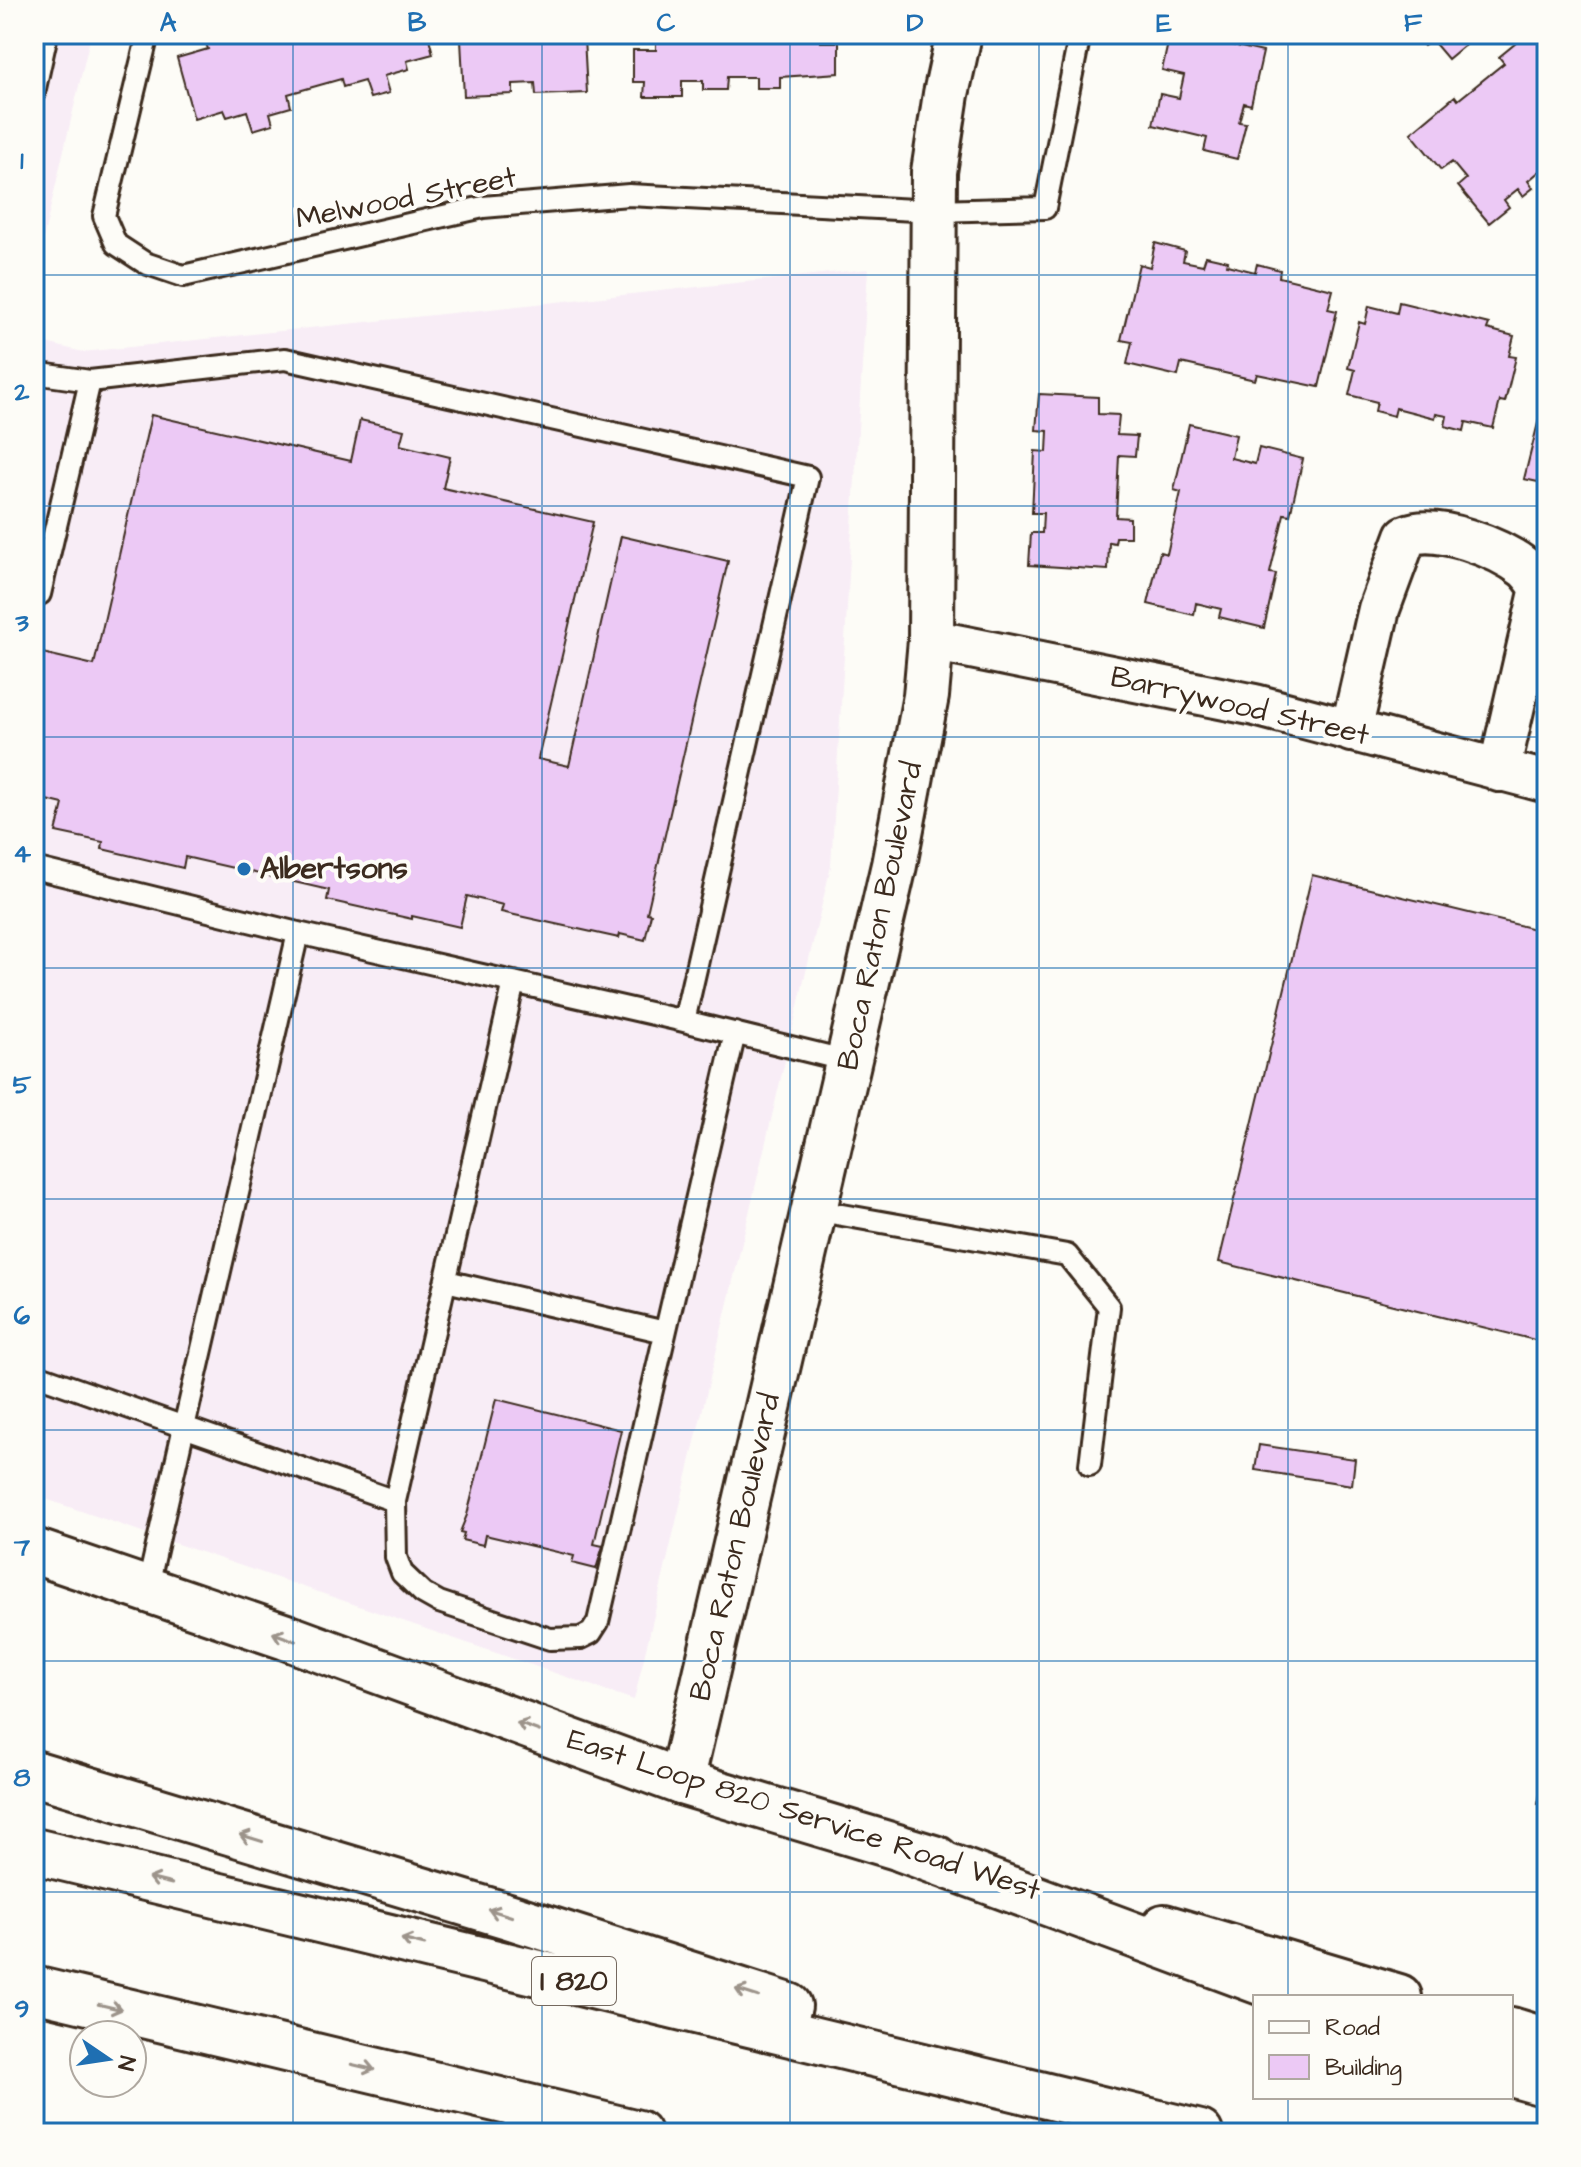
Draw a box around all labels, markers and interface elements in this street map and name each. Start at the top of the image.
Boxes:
text: A [160,5,177,41]
text: B [408,5,427,41]
text: C [657,5,676,41]
text: D [907,5,924,41]
text: E [1156,5,1172,41]
text: F [1404,5,1423,41]
text: 1 [20,143,24,179]
street label: Melwood Street [292,156,520,240]
text: 2 [14,374,30,410]
text: 3 [14,605,29,641]
street label: Barrywood Street [1106,656,1373,757]
street label: Boca Raton Boulevard [827,758,933,1074]
text: 4 [13,836,31,872]
place label: Albertsons [260,848,408,890]
marker: Albertsons [235,860,253,878]
text: 5 [13,1067,32,1103]
text: 6 [14,1298,31,1334]
street label: Boca Raton Boulevard [679,1389,791,1705]
text: 7 [13,1529,30,1565]
one-way arrow [272,1629,297,1643]
one-way arrow [516,1718,541,1733]
street label: East Loop 820 Service Road West [562,1719,1046,1911]
text: 8 [14,1760,31,1796]
one-way arrow [239,1830,264,1844]
one-way arrow [148,1873,173,1888]
one-way arrow [488,1905,513,1919]
one-way arrow [400,1934,426,1949]
road number: I 820 [532,1957,616,2005]
one-way arrow [735,1985,761,2000]
text: 9 [15,1991,29,2027]
legend [1253,1995,1513,2099]
one-way arrow [96,2000,122,2015]
text: Road [1325,2011,1380,2045]
north arrow [68,2019,148,2099]
text: Building [1325,2051,1402,2086]
text: N [109,2053,143,2074]
one-way arrow [349,2061,375,2076]

